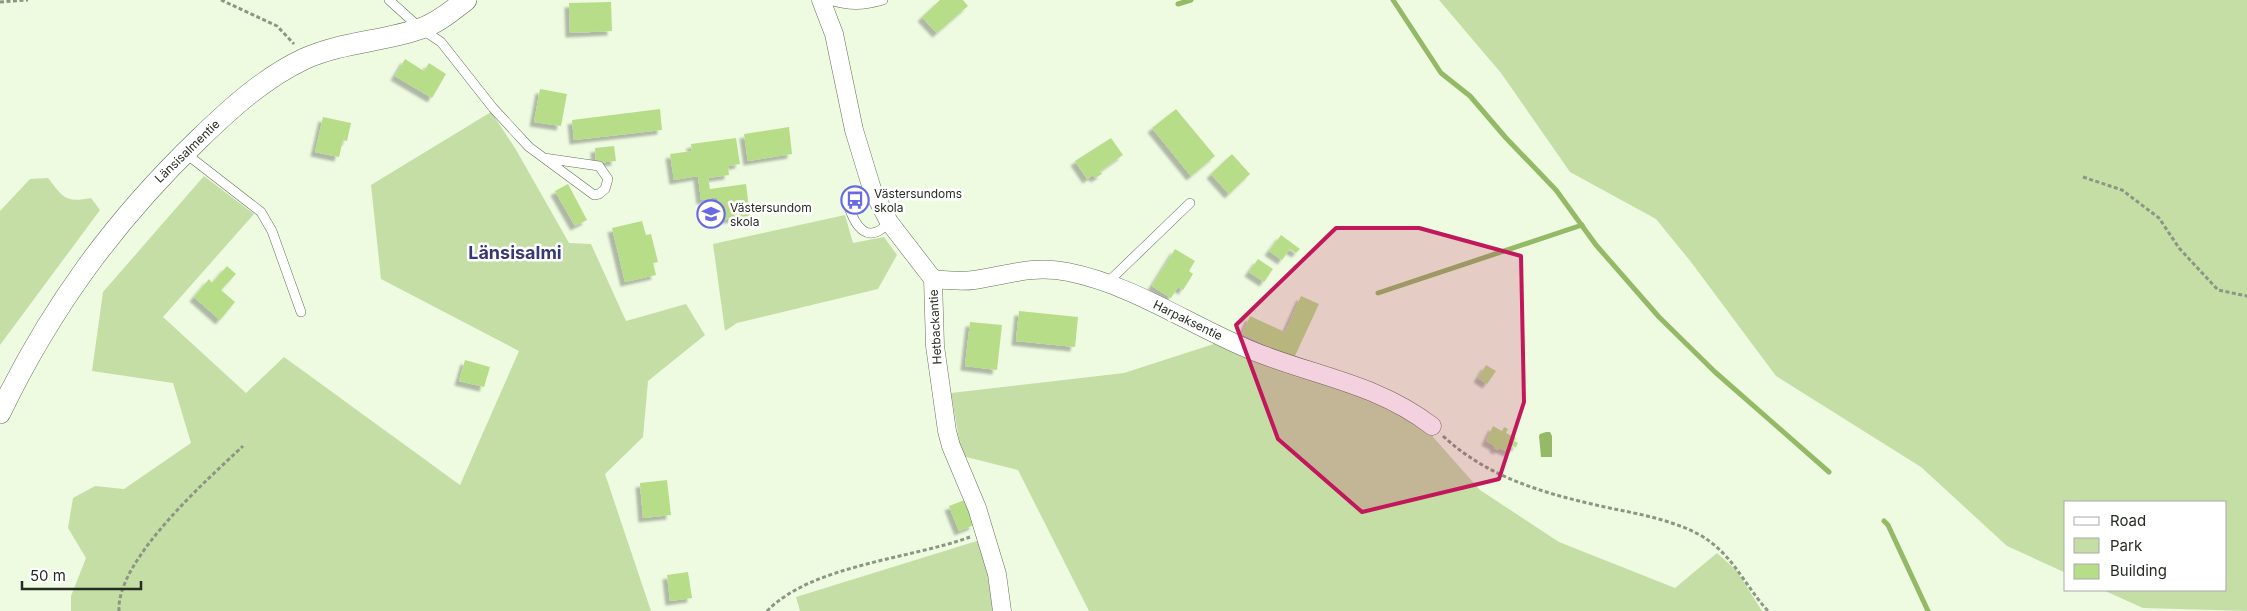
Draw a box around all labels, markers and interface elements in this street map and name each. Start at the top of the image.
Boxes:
street label: Länsisalmentie [151,116,223,186]
bus stop icon: Västersundoms skola [840,185,870,215]
place label: Västersundoms skola [874,186,962,215]
school or university icon: Västersundom skola [696,199,726,229]
place label: Västersundom skola [730,200,812,229]
district label: Länsisalmi [468,242,562,263]
street label: Hetbackantie [926,289,944,365]
street label: Harpaksentie [1151,297,1225,343]
legend [2064,501,2227,591]
text: Road [2110,511,2146,530]
text: Park [2110,536,2143,555]
scale bar [22,558,141,590]
text: Building [2110,561,2167,580]
text: 50 m [30,566,66,585]

